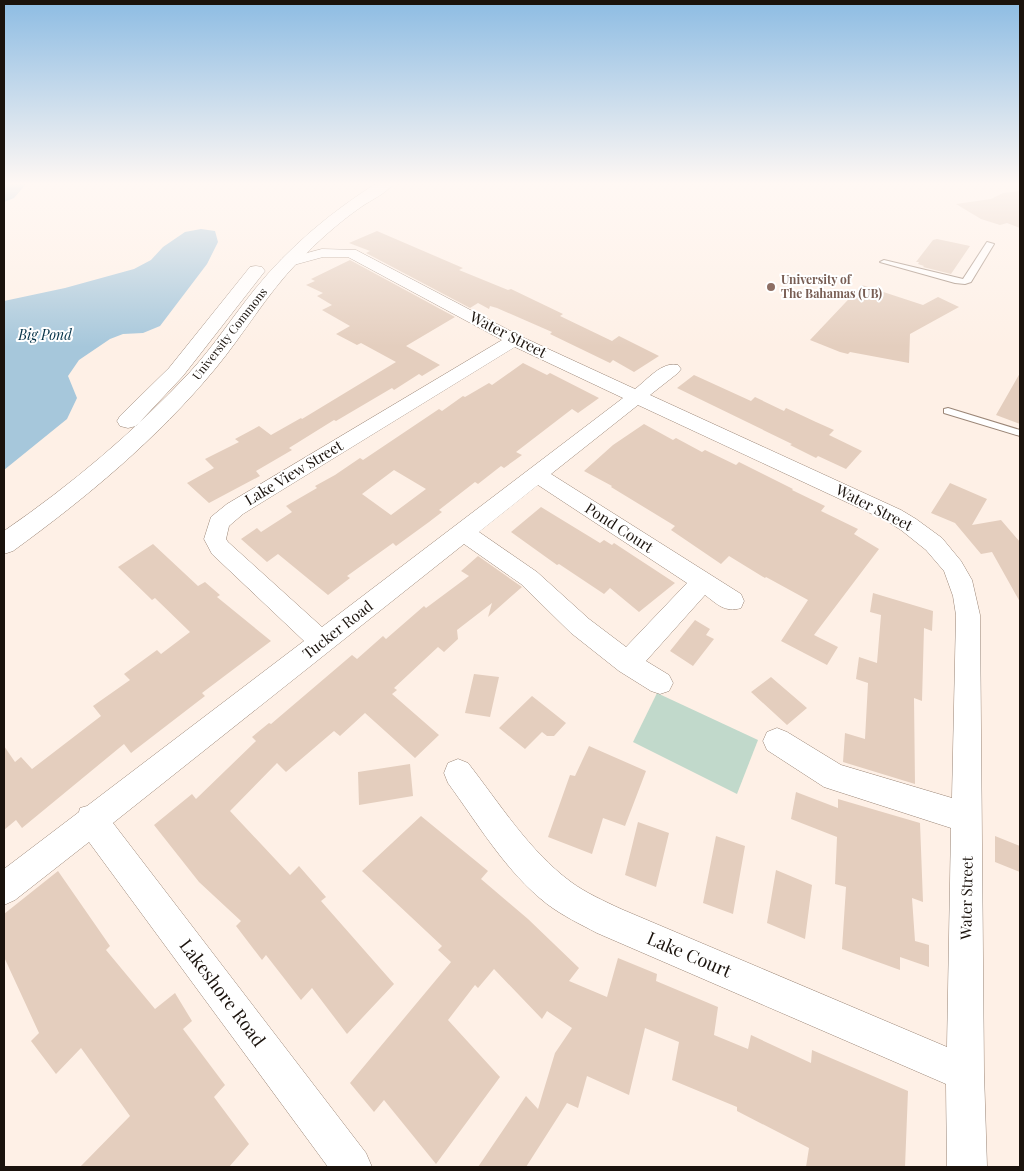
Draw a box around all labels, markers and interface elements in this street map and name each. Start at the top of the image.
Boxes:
place label: University of The Bahamas (UB) [781,271,882,301]
marker: University of The Bahamas (UB) [765,281,777,293]
street label: University Commons [188,284,270,383]
street label: Water Street [466,306,551,362]
water label: Big Pond [17,325,72,344]
street label: Lake View Street [241,435,347,509]
street label: Water Street [832,479,917,535]
street label: Pond Court [582,498,658,557]
street label: Tucker Road [298,595,377,663]
street label: Water Street [955,855,977,941]
street label: Lake Court [643,926,736,983]
street label: Lakeshore Road [174,934,271,1051]

